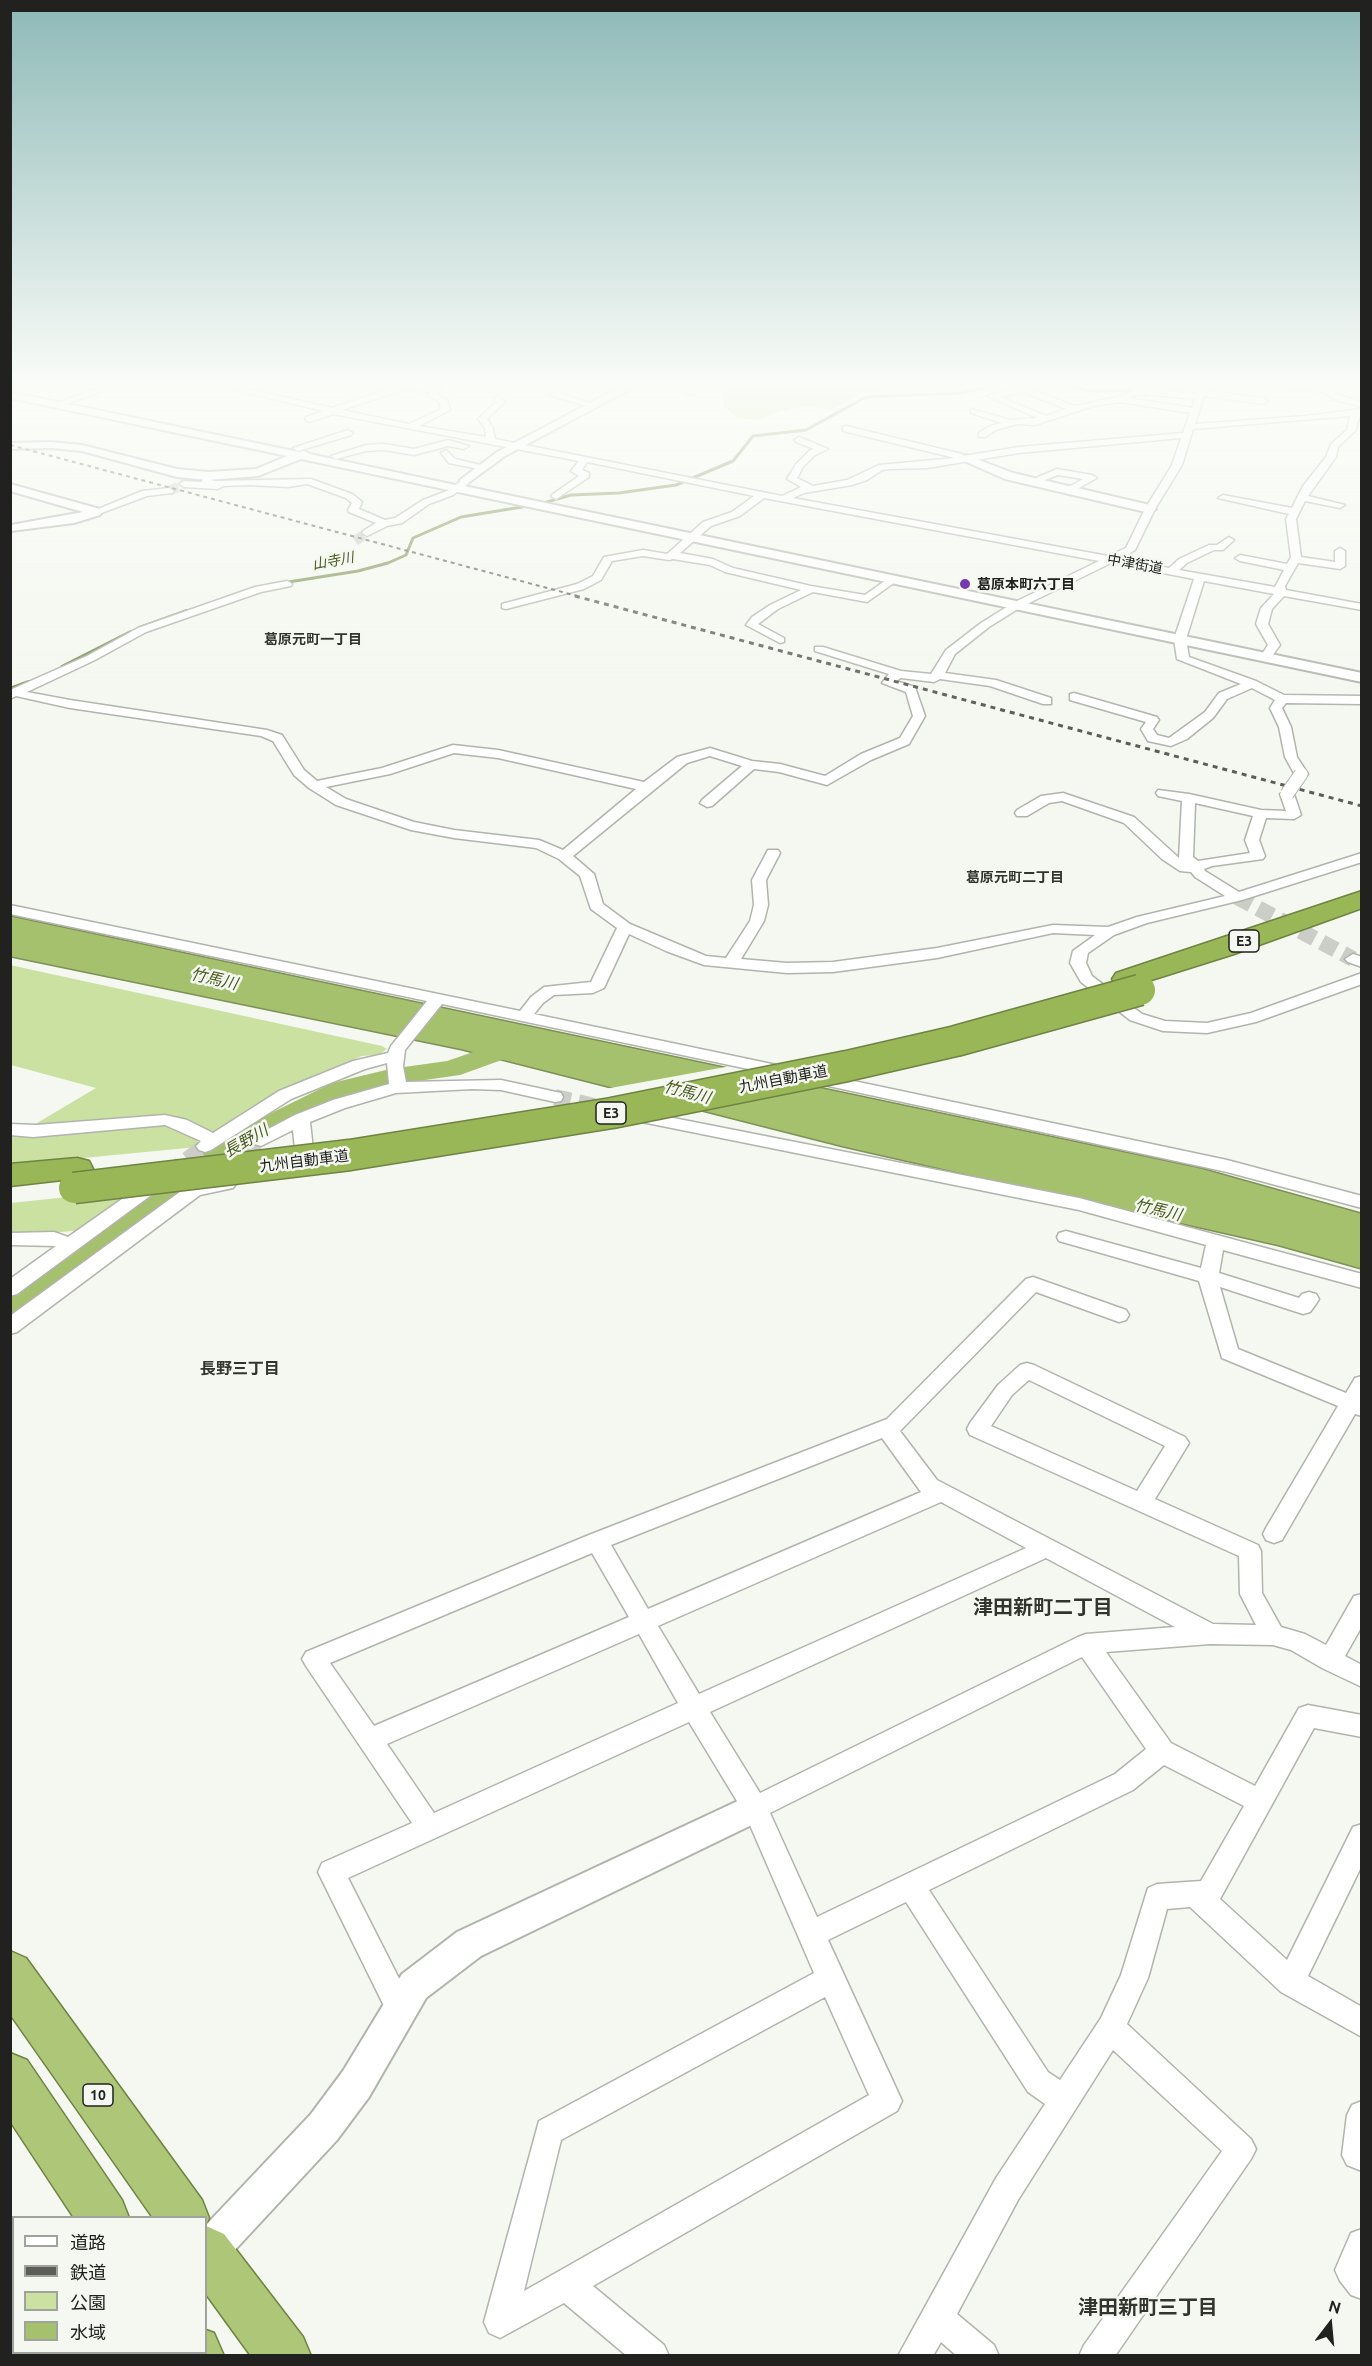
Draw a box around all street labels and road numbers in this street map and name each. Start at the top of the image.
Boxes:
street label: 中津街道 [1106,551,1164,577]
road number: E3 [1229,930,1259,952]
street label: 九州自動車道 [737,1062,829,1096]
road number: E3 [596,1102,626,1124]
street label: 九州自動車道 [258,1147,350,1175]
road number: 10 [83,2084,113,2106]

